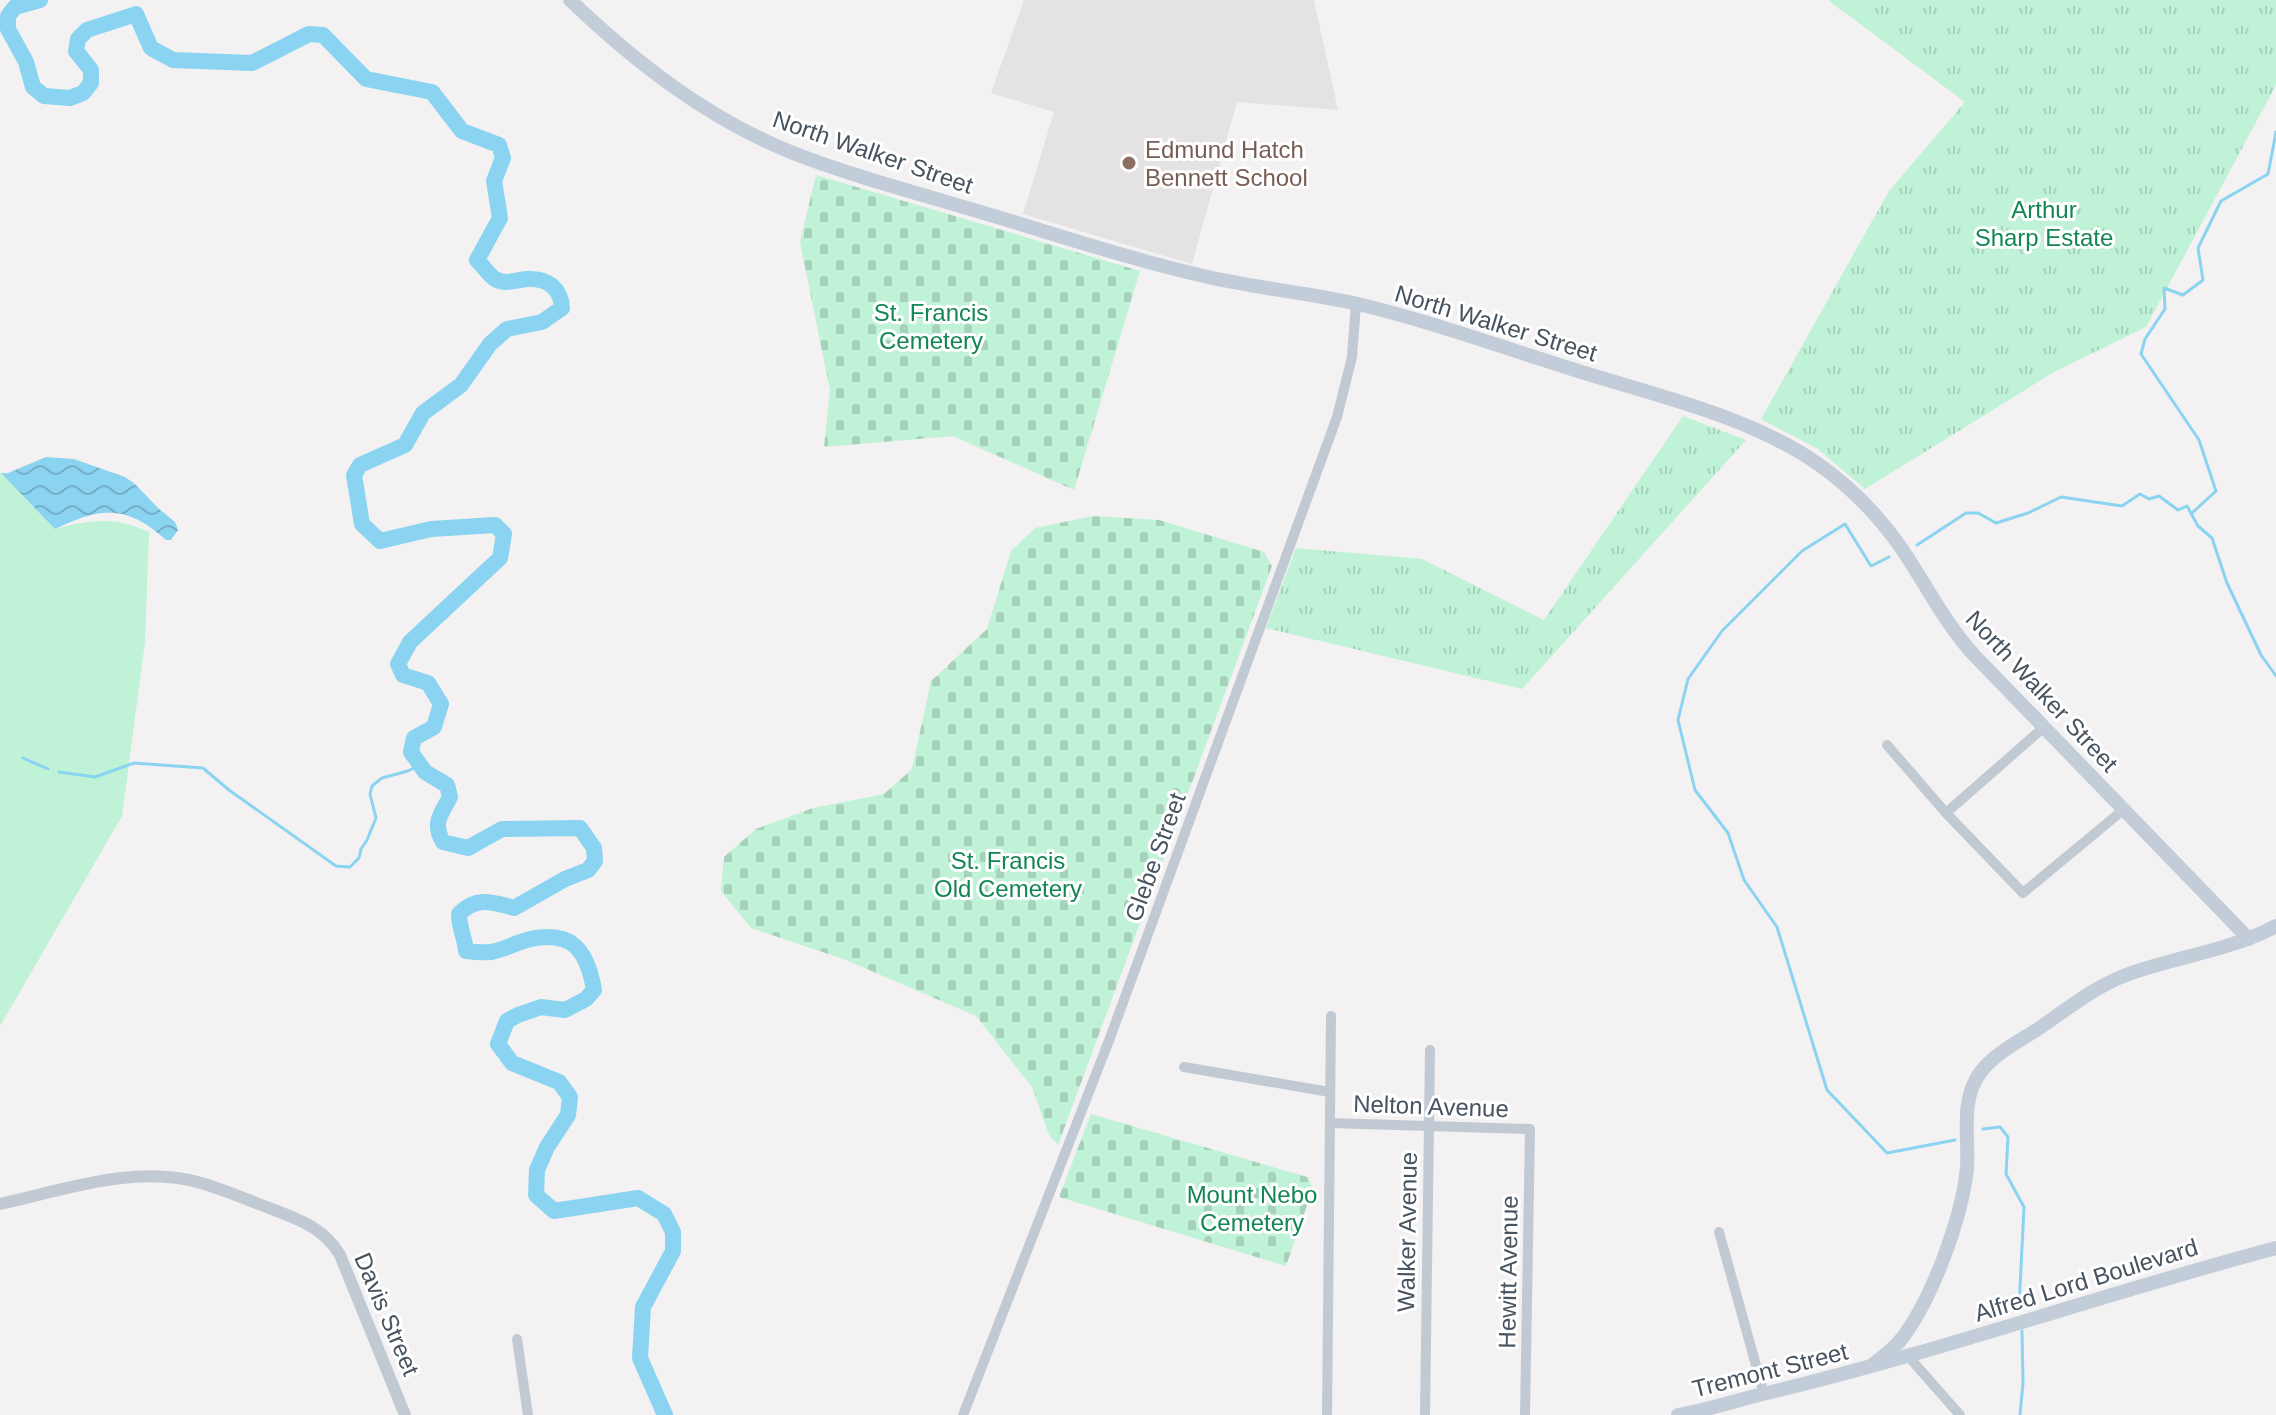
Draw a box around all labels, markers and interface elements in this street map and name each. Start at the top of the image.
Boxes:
street label: North Walker Street [769,105,977,199]
place label: Edmund Hatch Bennett School [1145,136,1308,191]
marker: Edmund Hatch Bennett School [1120,154,1138,172]
park label: Arthur Sharp Estate [1975,196,2113,251]
street label: North Walker Street [1392,279,1601,367]
park label: St. Francis Cemetery [874,299,988,354]
street label: North Walker Street [1961,605,2124,777]
street label: Glebe Street [1119,789,1191,925]
park label: St. Francis Old Cemetery [934,847,1082,902]
street label: Nelton Avenue [1353,1090,1509,1122]
street label: Walker Avenue [1392,1152,1422,1312]
park label: Mount Nebo Cemetery [1187,1181,1317,1236]
street label: Hewitt Avenue [1493,1195,1523,1349]
street label: Alfred Lord Boulevard [1971,1233,2201,1327]
street label: Davis Street [349,1249,425,1380]
street label: Tremont Street [1690,1338,1851,1402]

